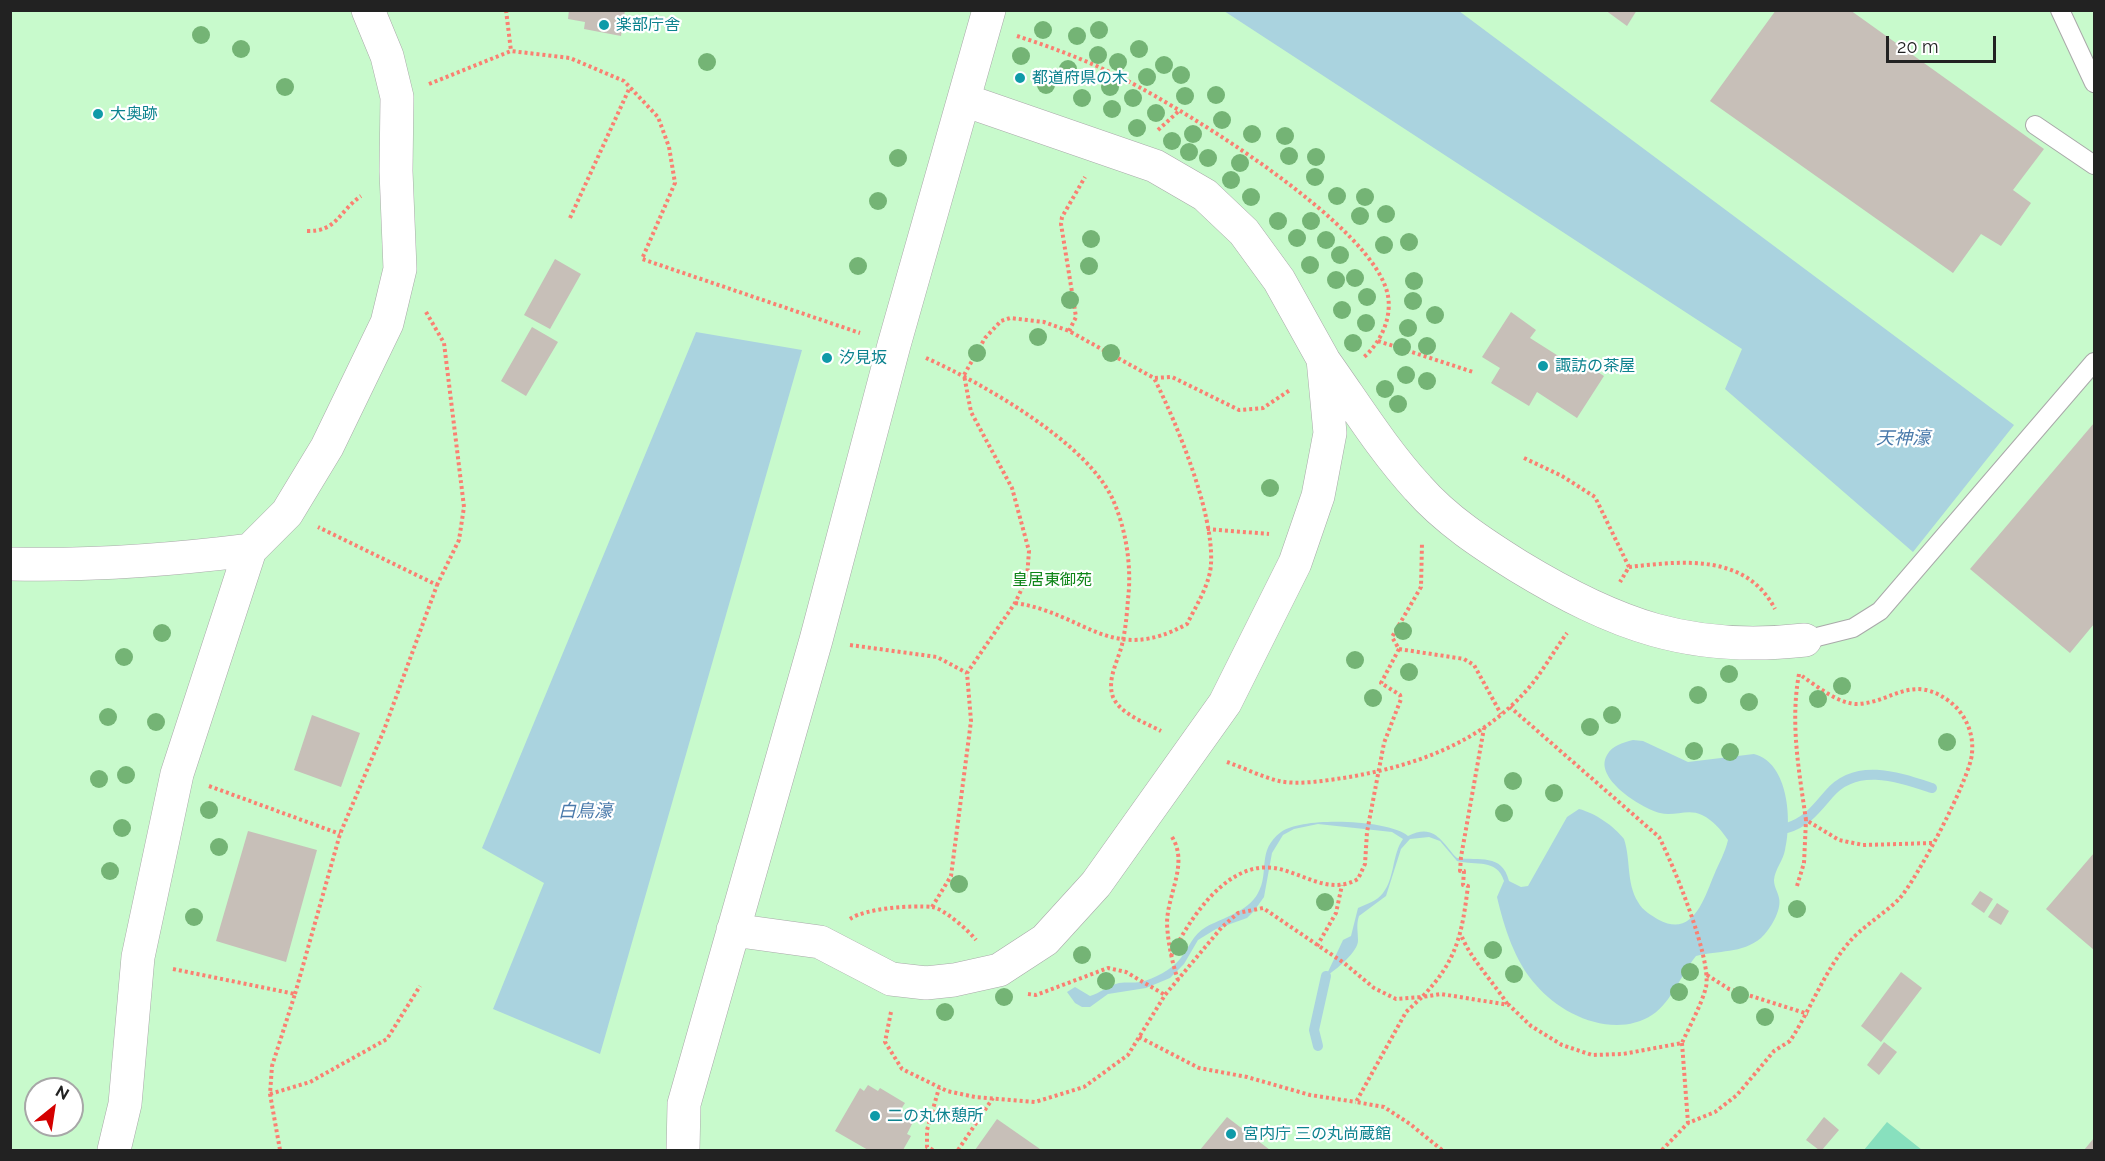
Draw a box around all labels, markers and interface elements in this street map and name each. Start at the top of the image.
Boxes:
place label: 楽部庁舎 [616,15,680,35]
marker: 楽部庁舎 [597,18,611,32]
scale bar [1889,24,1998,62]
text: 20 m [1897,36,1939,57]
place label: 都道府県の木 [1032,68,1128,88]
marker: 都道府県の木 [1013,71,1027,85]
place label: 大奥跡 [110,104,158,124]
marker: 大奥跡 [91,107,105,121]
place label: 汐見坂 [839,348,887,368]
marker: 汐見坂 [820,351,834,365]
place label: 諏訪の茶屋 [1555,356,1635,376]
marker: 諏訪の茶屋 [1536,359,1550,373]
water label: 天神濠 [1876,428,1930,450]
park label: 皇居東御苑 [1012,570,1092,590]
water label: 白鳥濠 [558,801,612,823]
north arrow [24,1077,84,1137]
text: N [52,1081,72,1104]
place label: 二の丸休憩所 [887,1106,983,1126]
marker: 二の丸休憩所 [868,1109,882,1123]
place label: 宮内庁 三の丸尚蔵館 [1243,1124,1391,1144]
marker: 宮内庁 三の丸尚蔵館 [1224,1127,1238,1141]

